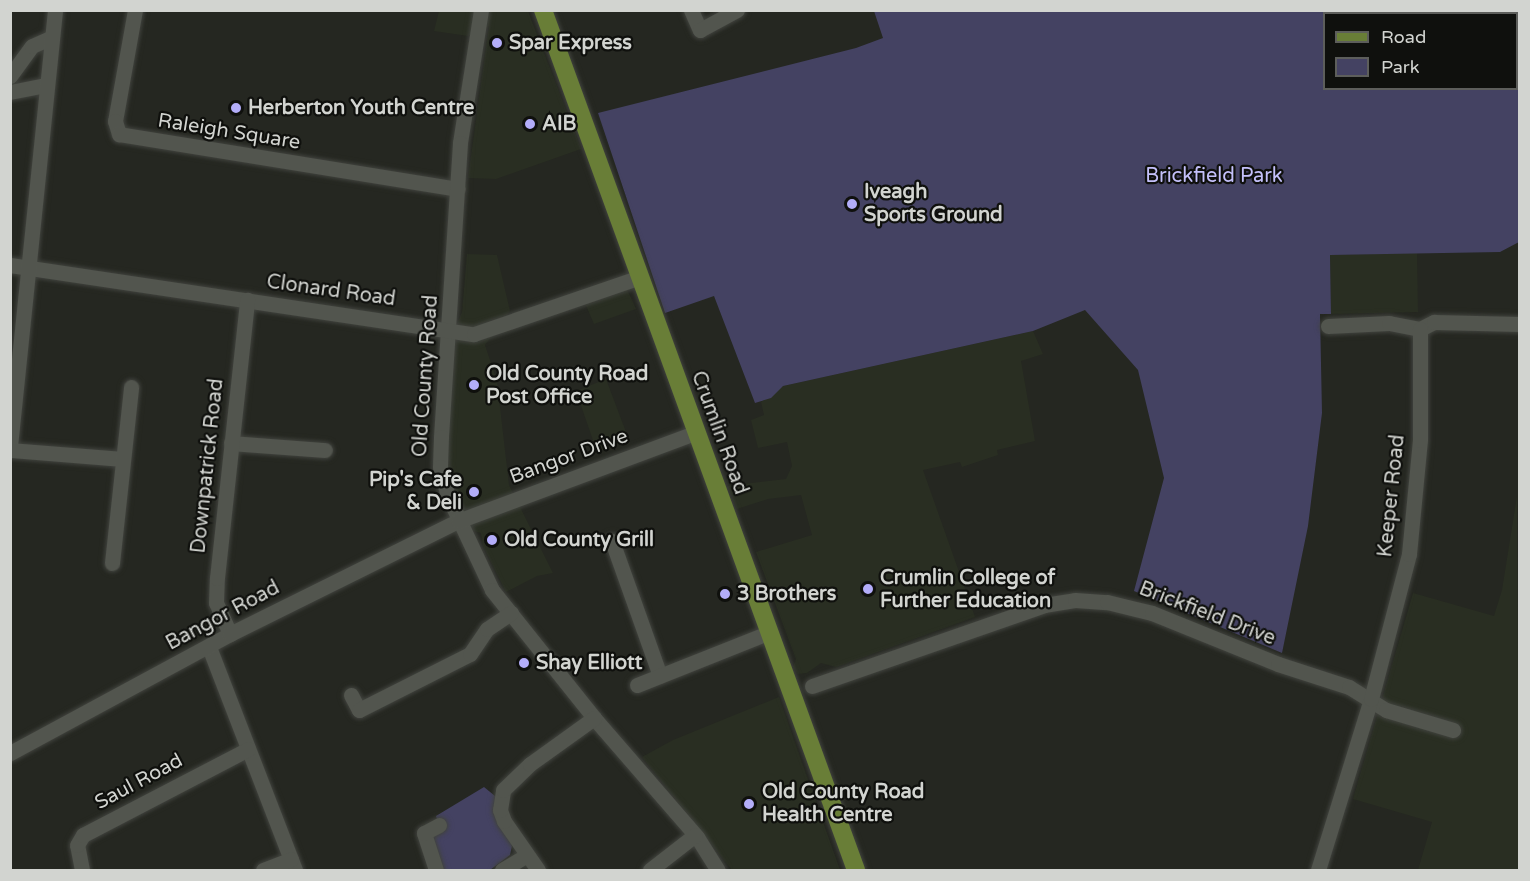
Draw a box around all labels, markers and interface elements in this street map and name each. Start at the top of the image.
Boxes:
legend [1323,12,1518,90]
text: Road [1381,26,1426,48]
place label: Spar Express [509,31,632,55]
marker: Spar Express [490,36,504,50]
text: Park [1381,56,1419,78]
place label: Herberton Youth Centre [248,96,474,120]
marker: Herberton Youth Centre [229,101,243,115]
street label: Raleigh Square [156,109,302,155]
place label: AIB [542,112,576,136]
marker: AIB [523,117,537,131]
park label: Brickfield Park [1145,164,1283,188]
place label: Iveagh Sports Ground [864,180,1003,227]
marker: Iveagh Sports Ground [845,197,859,211]
street label: Clonard Road [265,270,397,312]
street label: Old County Road [408,294,444,458]
place label: Old County Road Post Office [486,362,648,409]
street label: Crumlin Road [686,368,752,498]
street label: Downpatrick Road [187,377,229,555]
marker: Old County Road Post Office [467,378,481,392]
street label: Bangor Drive [507,424,631,490]
street label: Keeper Road [1374,434,1410,558]
place label: Pip's Cafe & Deli [369,468,462,515]
marker: Pip's Cafe & Deli [467,485,481,499]
place label: Old County Grill [504,528,654,552]
marker: Old County Grill [485,533,499,547]
place label: Crumlin College of Further Education [880,566,1055,613]
street label: Bangor Road [162,576,284,656]
street label: Brickfield Drive [1135,577,1279,651]
place label: 3 Brothers [737,582,836,606]
marker: Crumlin College of Further Education [861,582,875,596]
marker: 3 Brothers [718,587,732,601]
place label: Shay Elliott [536,651,642,675]
marker: Shay Elliott [517,656,531,670]
street label: Saul Road [91,749,187,815]
place label: Old County Road Health Centre [762,780,924,827]
marker: Old County Road Health Centre [740,795,758,813]

